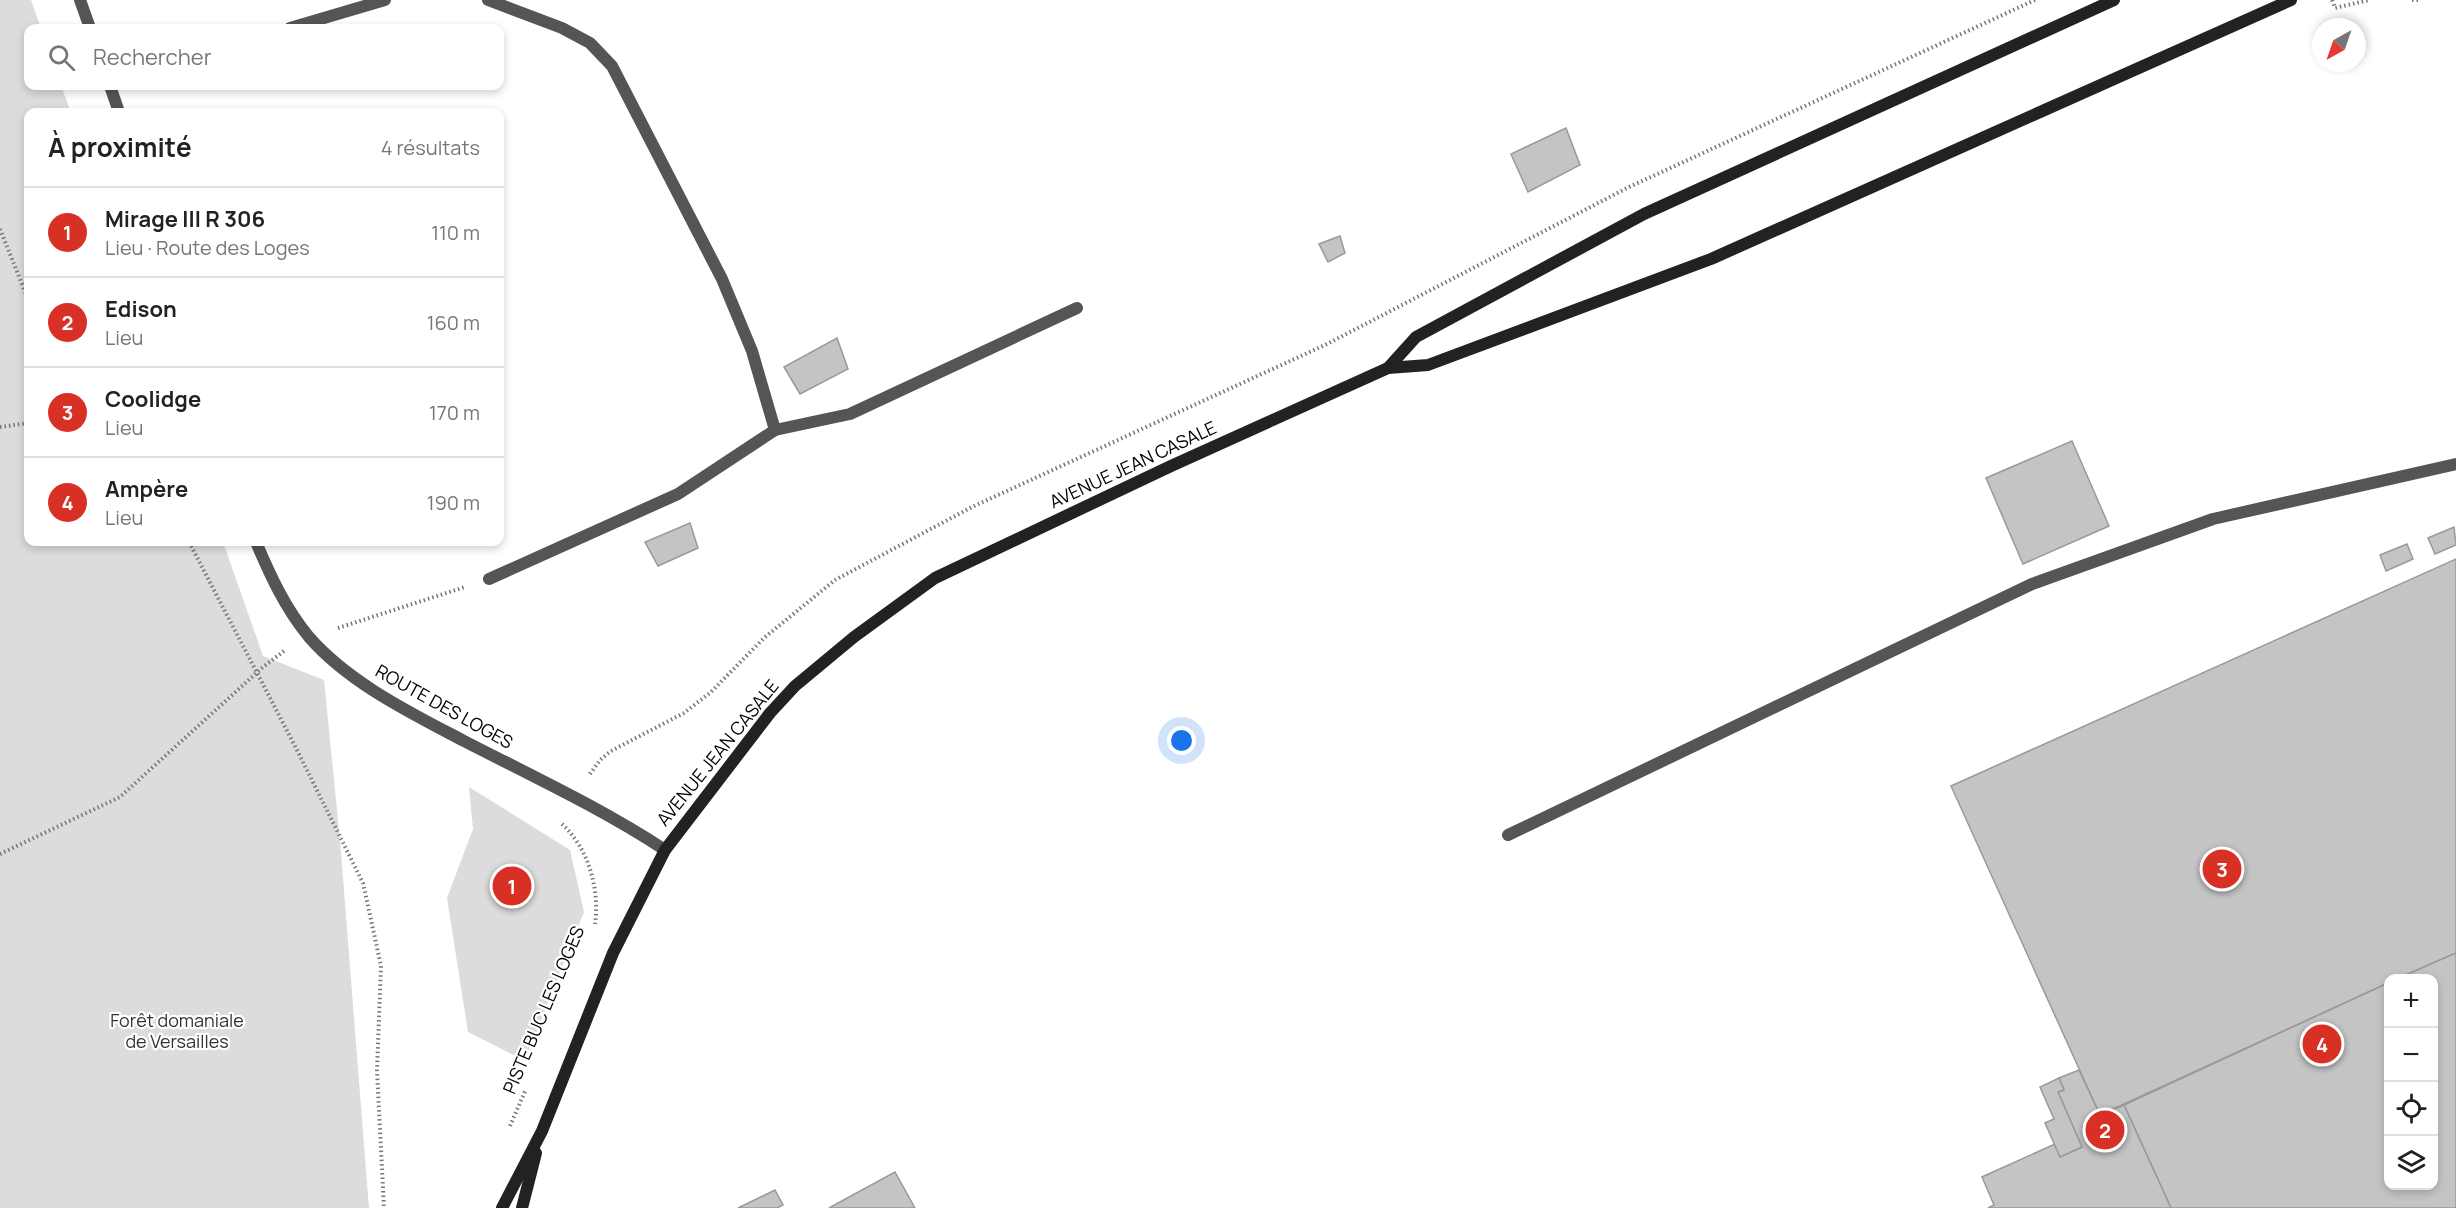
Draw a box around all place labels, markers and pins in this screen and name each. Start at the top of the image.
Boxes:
pin: 3 [2202,846,2242,892]
pin: 1 [492,864,532,908]
pin: 4 [2302,1022,2342,1066]
pin: 2 [2086,1108,2124,1152]

